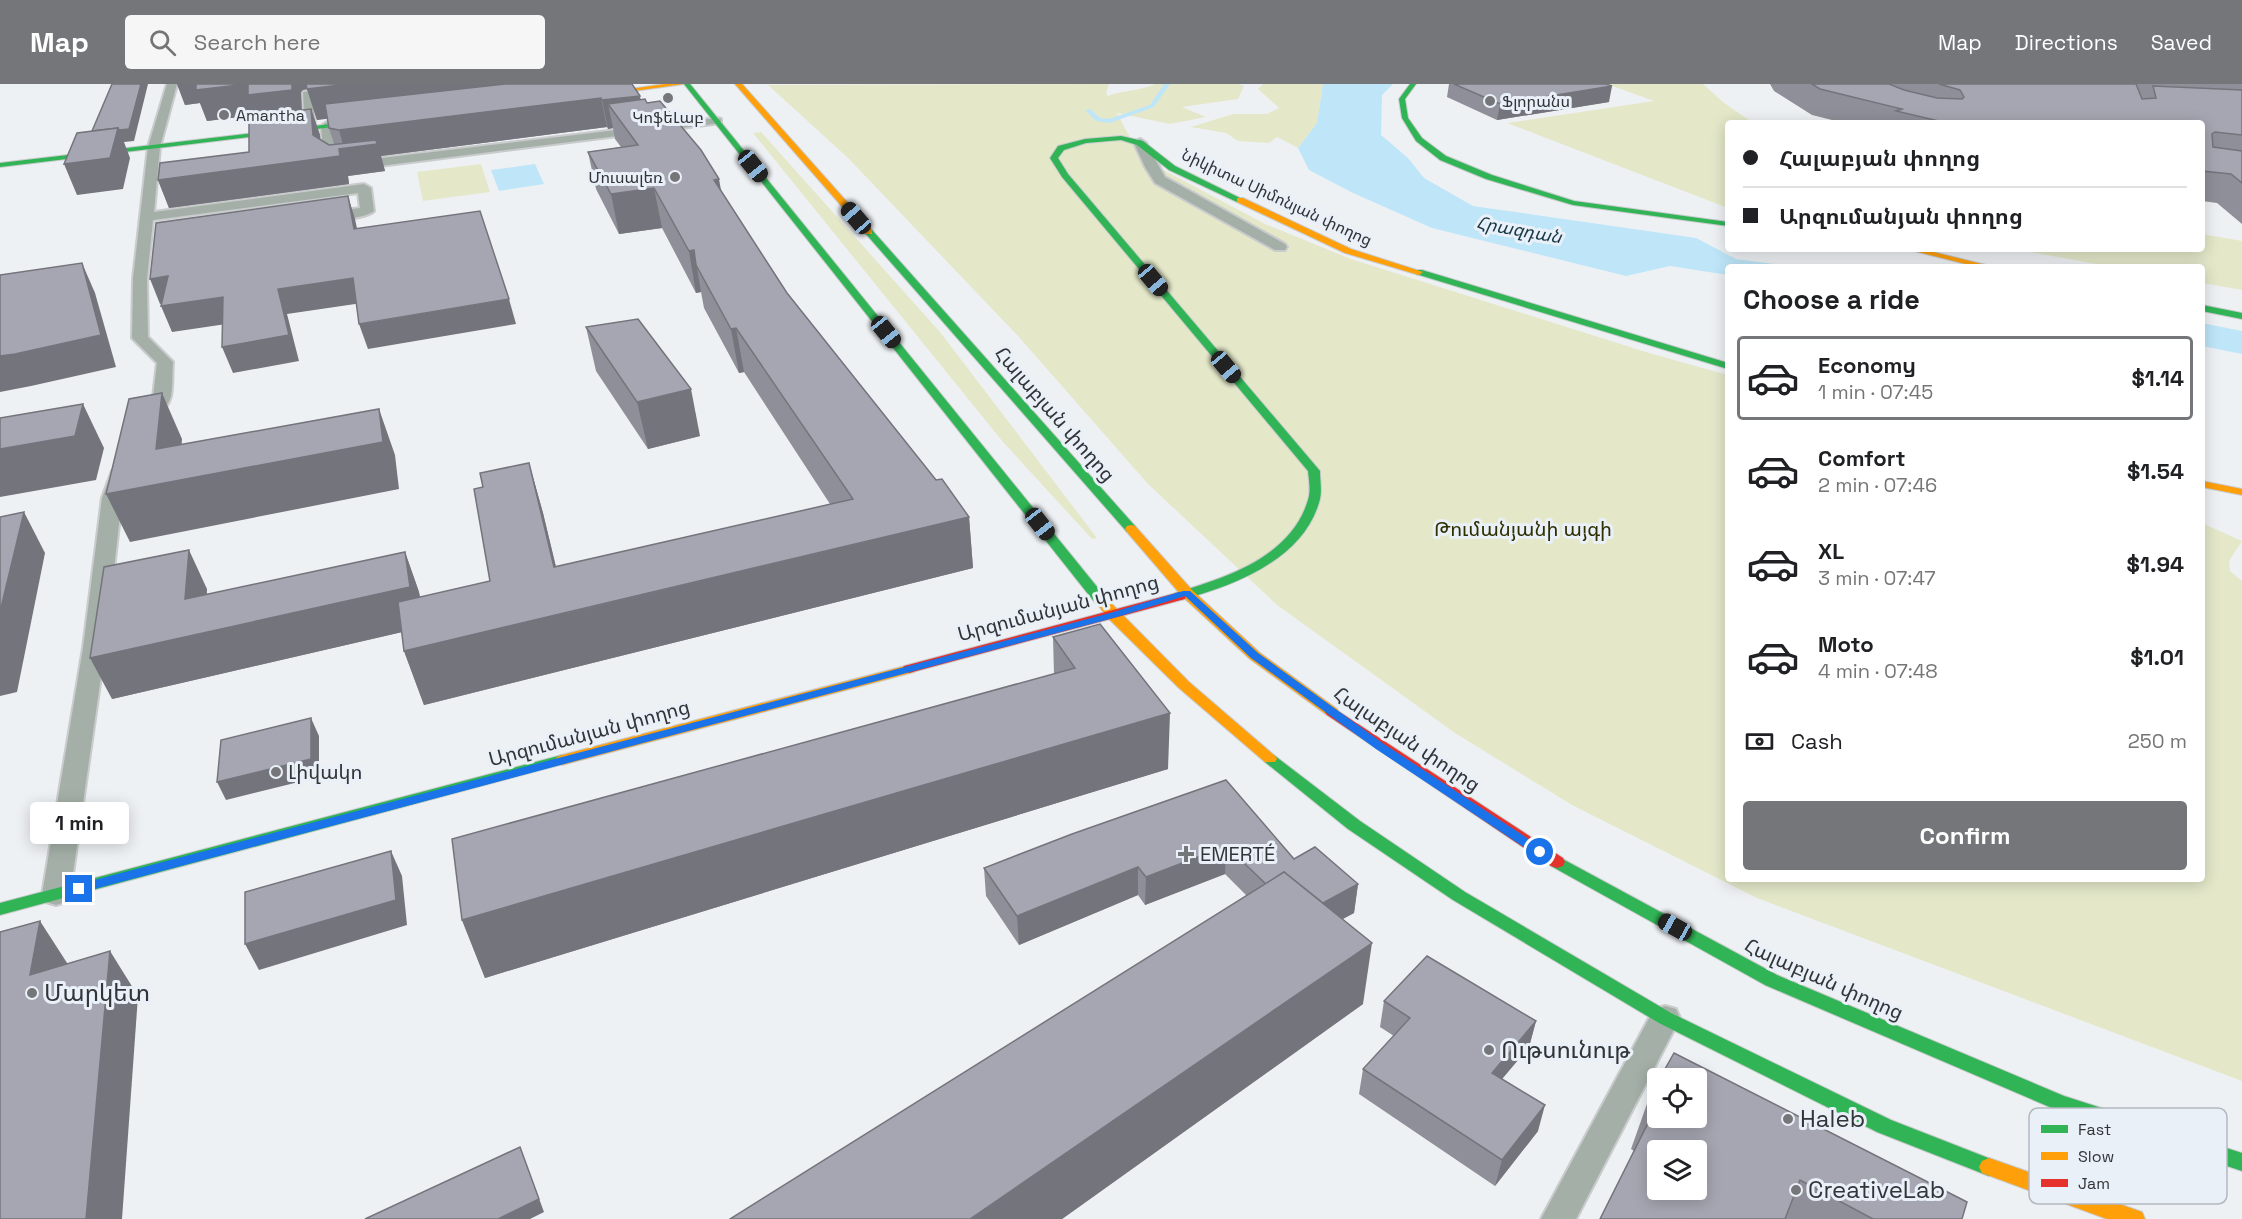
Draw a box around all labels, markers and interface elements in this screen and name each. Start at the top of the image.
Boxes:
search box [125,15,545,69]
text: Map [30,24,89,60]
icon: search [146,26,179,59]
text: Search here [194,28,321,56]
text: Map [1938,29,1982,56]
text: Directions [2015,29,2118,56]
text: Saved [2151,29,2212,56]
marker: ԿոֆեԼաբ [661,91,675,105]
place label: Ֆլորանս [1502,91,1570,112]
marker: Ֆլորանս [1483,94,1497,108]
place label: Amantha [236,105,305,126]
place label: ԿոֆեԼաբ [632,107,704,128]
marker: Amantha [217,108,231,122]
street label: Նիկիտա Սիմոնյան փողոց [1178,144,1375,251]
text: Հալաբյան փողոց [1779,144,1980,172]
car [735,146,771,186]
place label: Մուսալեռ [588,167,663,188]
marker: Մուսալեռ [668,170,682,184]
car [837,199,875,237]
text: Արզումանյան փողոց [1779,202,2023,230]
water label: Հրազդան [1475,211,1565,249]
car [1135,260,1171,300]
text: Choose a ride [1743,282,1920,317]
car [868,312,904,352]
street label: Հալաբյան փողոց [989,341,1121,487]
car [1208,347,1244,387]
icon: car [1746,351,1800,405]
text: Economy [1818,351,1916,379]
text: $1.14 [2131,364,2184,392]
text: 1 min · 07:45 [1818,379,1933,405]
icon: car [1746,444,1800,498]
text: Comfort [1818,444,1906,472]
text: $1.54 [2127,457,2184,485]
text: 2 min · 07:46 [1818,472,1937,498]
car [1022,504,1058,544]
park label: Թումանյանի այգի [1434,516,1612,542]
icon: car [1746,537,1800,591]
text: XL [1818,537,1844,565]
text: $1.94 [2127,550,2184,578]
text: 3 min · 07:47 [1818,565,1936,591]
street label: Արզումանյան փողոց [954,569,1162,647]
icon: car [1746,630,1800,684]
text: Moto [1818,630,1874,658]
text: $1.01 [2130,643,2184,671]
text: 4 min · 07:48 [1818,658,1938,684]
street label: Հալաբյան փողոց [1329,680,1485,798]
street label: Արզումանյան փողոց [485,694,693,772]
icon: cash [1743,725,1776,758]
text: Cash [1791,727,1843,755]
text: 250 m [2128,728,2187,754]
place label: Լիվակո [288,759,362,785]
marker: Լիվակո [269,765,283,779]
button: Confirm [1743,801,2187,870]
callout: 1 min [29,802,128,844]
text: 1 min [55,810,104,836]
route start [1526,838,1553,865]
place label: EMERTÉ [1200,841,1275,867]
marker: EMERTÉ [1177,845,1195,863]
route end [65,875,92,902]
car [1655,910,1695,944]
street label: Հալաբյան փողոց [1740,932,1908,1026]
place label: Մարկետ [44,977,150,1008]
marker: Մարկետ [25,986,39,1000]
place label: Ութսունութ [1501,1034,1631,1065]
marker: Ութսունութ [1482,1043,1496,1057]
map controls [1647,1068,1707,1200]
button: locate [1647,1068,1707,1128]
place label: Haleb [1800,1103,1865,1134]
legend [2029,1108,2227,1204]
marker: Haleb [1781,1112,1795,1126]
text: Fast [2078,1119,2111,1140]
button: layers [1647,1140,1707,1200]
text: Slow [2078,1146,2114,1167]
text: Jam [2078,1173,2110,1194]
place label: CreativeLab [1808,1174,1945,1205]
marker: CreativeLab [1789,1183,1803,1197]

